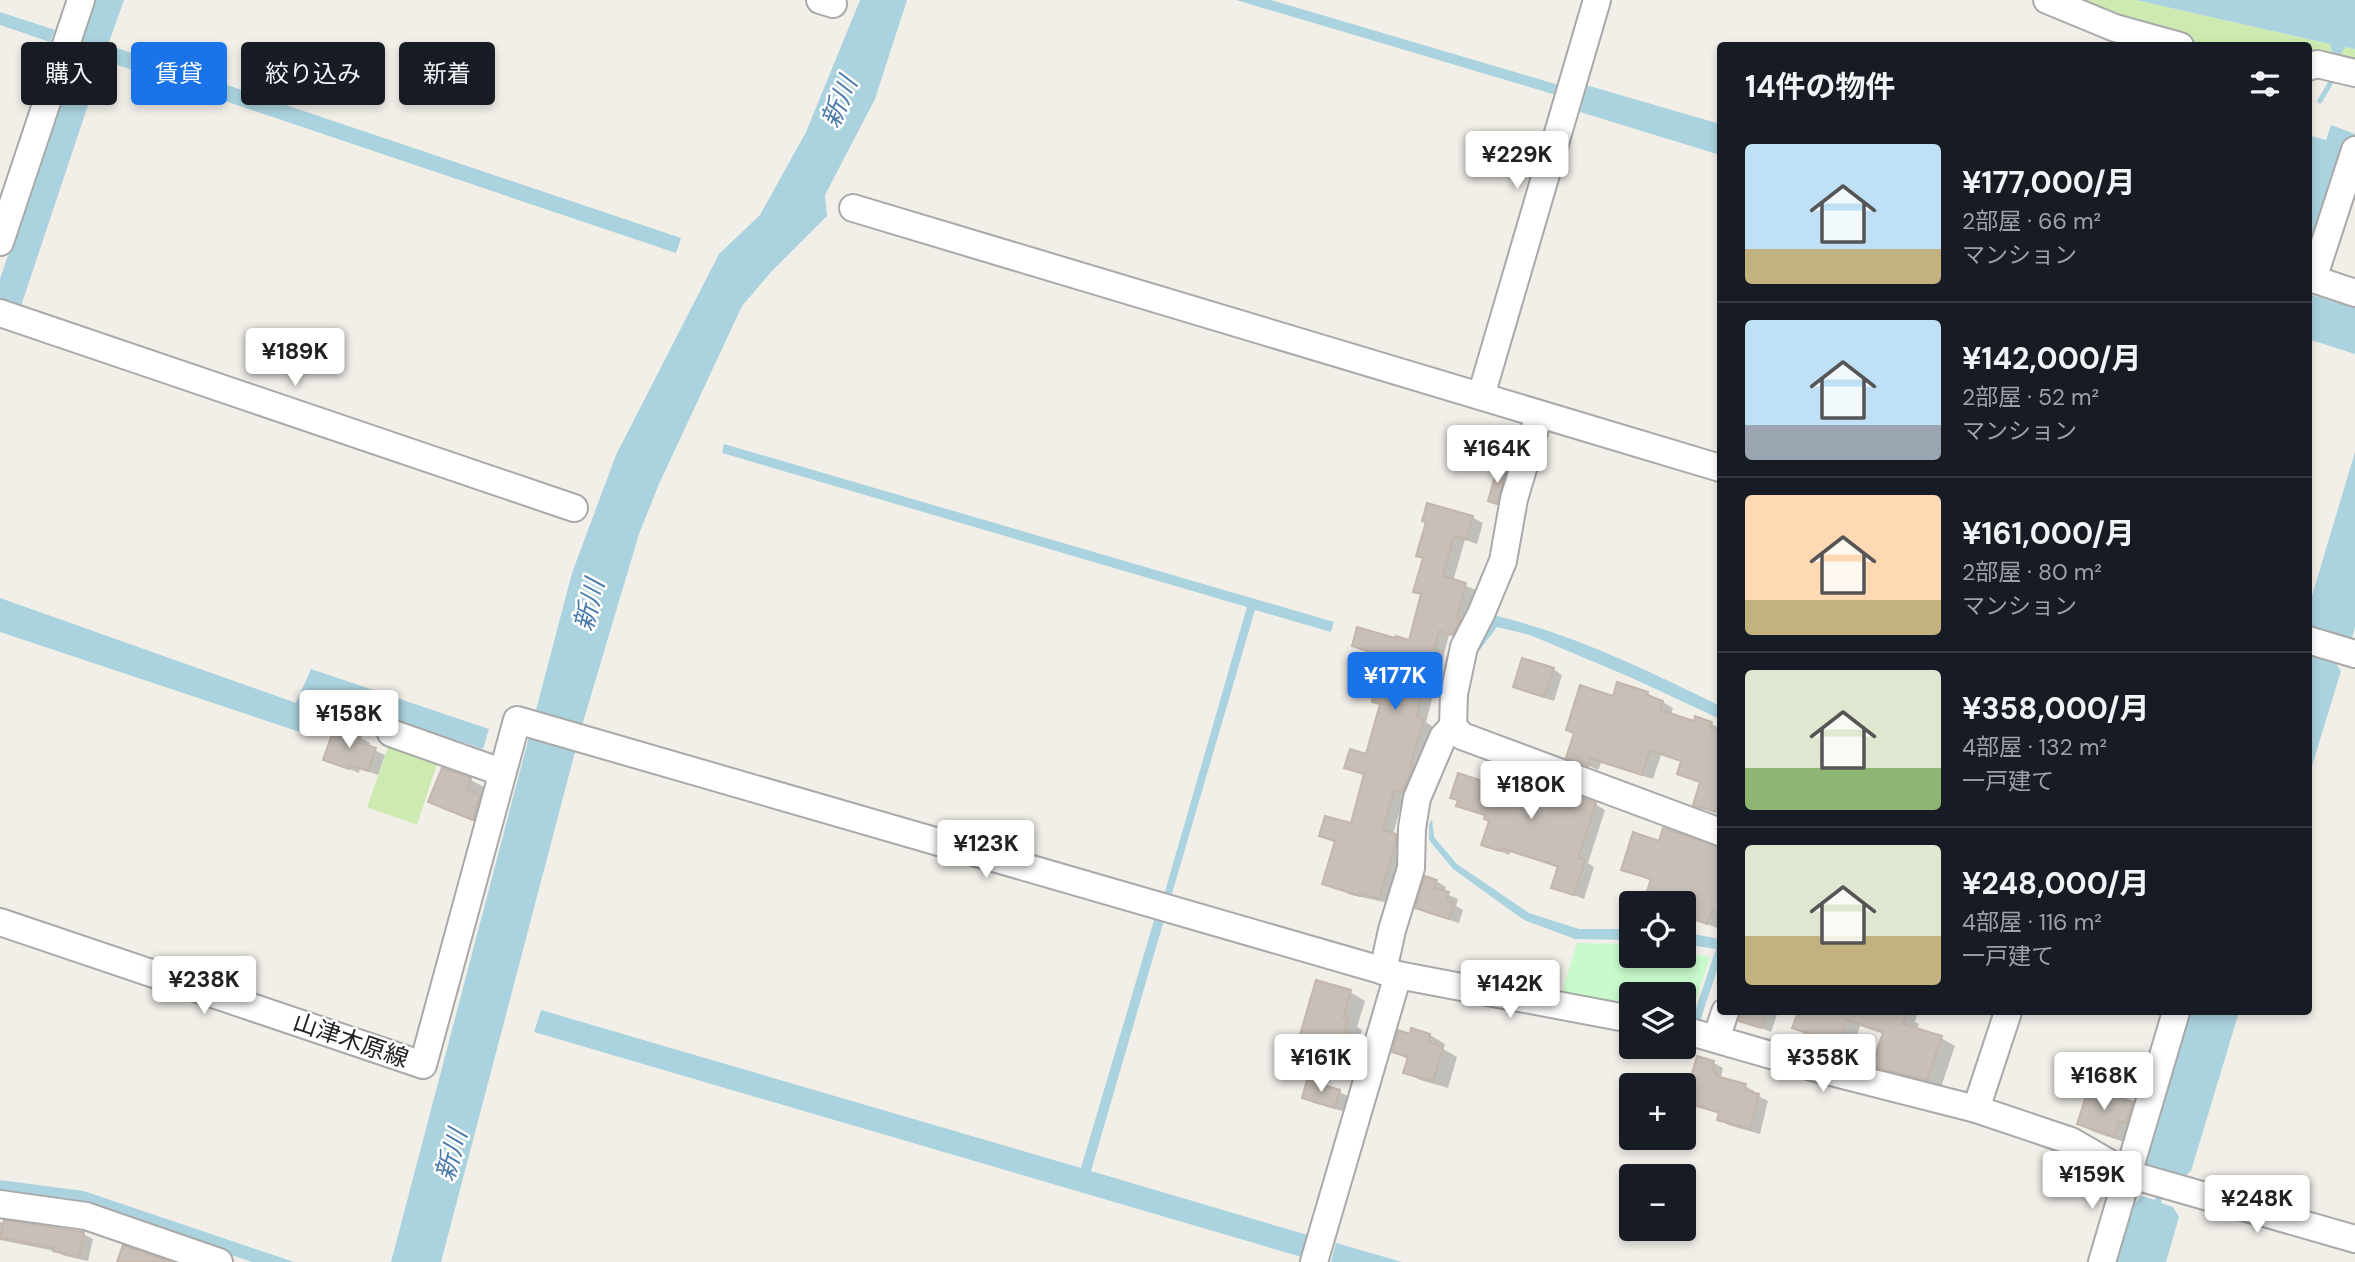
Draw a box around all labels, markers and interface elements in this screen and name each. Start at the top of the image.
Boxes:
chip: 購入 [21,42,117,105]
chip: 賃貸 [131,42,227,105]
chip: 絞り込み [241,42,385,105]
chip: 新着 [399,42,495,105]
icon: filters [2246,65,2284,103]
text: 14件の物件 [1745,67,1895,106]
water label: 新川 [813,69,866,133]
pin: ¥229K [1468,132,1566,191]
text: ¥229K [1481,139,1553,169]
text: ¥177,000/月 [1962,163,2136,202]
icon: home [1801,172,1885,256]
text: 2部屋 · 66 m² [1962,206,2101,236]
text: マンション [1962,240,2077,270]
pin: ¥189K [246,328,344,388]
text: ¥189K [262,336,328,366]
text: ¥142,000/月 [1962,339,2142,378]
icon: home [1801,348,1885,432]
text: 2部屋 · 52 m² [1962,382,2099,412]
text: マンション [1962,416,2077,446]
pin: ¥164K [1448,426,1546,485]
text: ¥164K [1463,433,1531,463]
text: ¥161,000/月 [1962,514,2135,553]
icon: home [1801,523,1885,607]
text: 2部屋 · 80 m² [1962,557,2102,587]
water label: 新川 [566,573,613,634]
text: マンション [1962,591,2077,621]
pin: ¥177K [1346,652,1444,712]
text: ¥177K [1363,660,1427,690]
text: ¥358,000/月 [1962,689,2150,728]
pin: ¥158K [300,690,398,750]
text: ¥158K [315,698,383,728]
icon: home [1801,698,1885,782]
text: 4部屋 · 132 m² [1962,732,2107,762]
pin: ¥180K [1482,762,1580,821]
text: 一戸建て [1962,766,2054,796]
text: ¥180K [1496,769,1566,799]
pin: ¥123K [937,820,1035,880]
text: ¥123K [953,828,1019,858]
text: ¥248,000/月 [1962,864,2149,903]
icon: home [1801,873,1885,957]
map controls [1619,891,1696,1241]
button: locate [1619,891,1696,968]
text: 4部屋 · 116 m² [1962,907,2102,937]
text: 一戸建て [1962,941,2054,971]
pin: ¥238K [155,956,253,1016]
pin: ¥142K [1461,960,1559,1020]
text: ¥238K [168,964,240,994]
text: ¥142K [1477,968,1543,998]
button: layers [1619,982,1696,1059]
street label: 山津木原線 [289,1006,413,1074]
pin: ¥161K [1272,1034,1370,1094]
pin: ¥358K [1774,1034,1872,1094]
text: ¥161K [1290,1042,1352,1072]
text: ¥358K [1787,1042,1859,1072]
pin: ¥168K [2055,1052,2153,1112]
text: ¥168K [2070,1060,2138,1090]
button: + [1619,1073,1696,1150]
water label: 新川 [427,1122,475,1185]
pin: ¥159K [2043,1152,2141,1211]
text: ¥159K [2059,1159,2125,1189]
button: − [1619,1164,1696,1241]
pin: ¥248K [2208,1176,2306,1235]
text: ¥248K [2221,1183,2293,1213]

